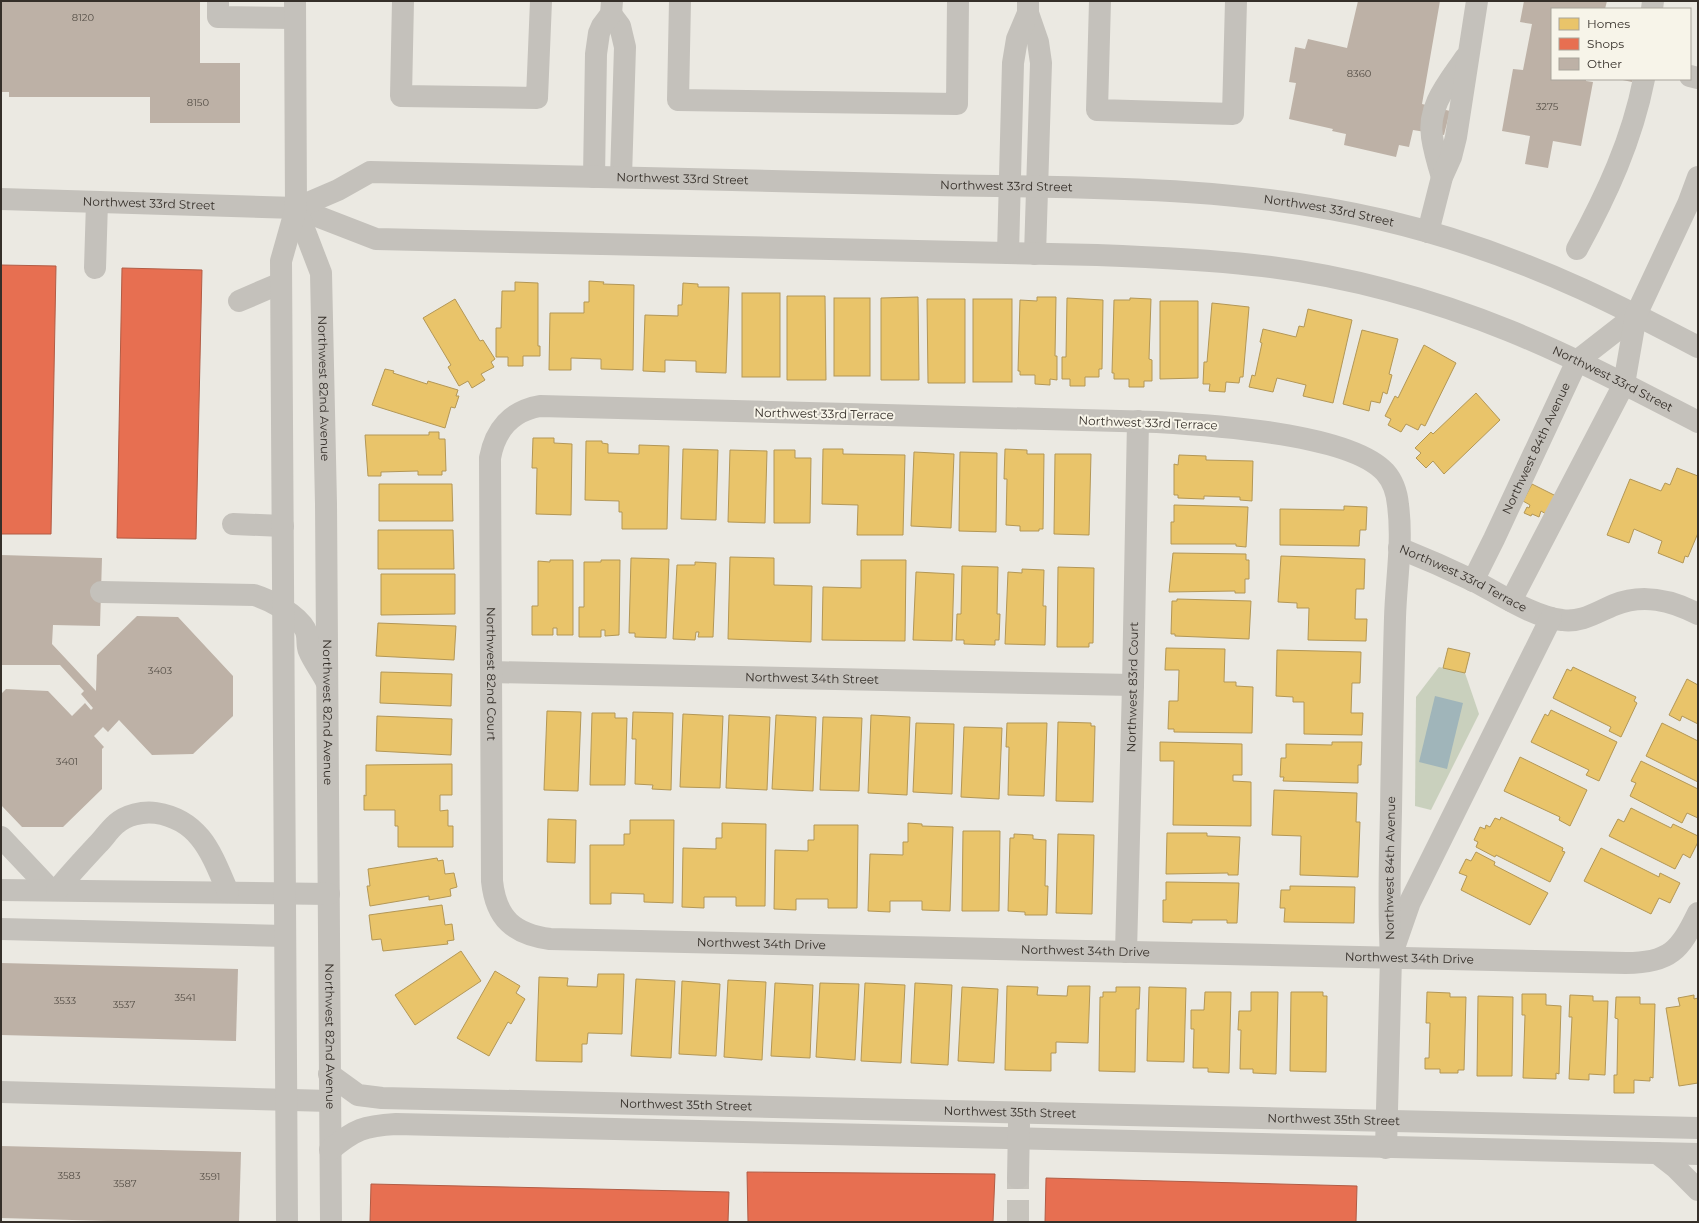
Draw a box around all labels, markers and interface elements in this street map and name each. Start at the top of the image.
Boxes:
legend [1551,8,1691,80]
house number: 8120 [72,11,95,24]
text: Homes [1587,16,1630,31]
text: Shops [1587,36,1624,51]
text: Other [1587,56,1622,71]
house number: 8360 [1347,67,1372,80]
house number: 8150 [187,96,210,109]
house number: 3275 [1536,100,1559,113]
street label: Northwest 33rd Street [616,169,749,187]
street label: Northwest 33rd Street [940,177,1073,194]
street label: Northwest 33rd Street [1263,191,1396,229]
street label: Northwest 33rd Street [83,193,216,213]
street label: Northwest 82nd Avenue [315,315,333,461]
street label: Northwest 33rd Street [1550,342,1676,415]
street label: Northwest 84th Avenue [1499,380,1573,516]
street label: Northwest 33rd Terrace [754,405,894,422]
street label: Northwest 33rd Terrace [1078,413,1218,432]
street label: Northwest 33rd Terrace [1397,541,1529,615]
street label: Northwest 82nd Court [484,607,499,741]
street label: Northwest 83rd Court [1123,621,1141,753]
street label: Northwest 82nd Avenue [320,639,336,785]
house number: 3403 [148,664,173,677]
street label: Northwest 34th Street [745,669,879,687]
house number: 3401 [56,755,78,768]
street label: Northwest 84th Avenue [1381,796,1398,940]
street label: Northwest 34th Drive [697,934,826,952]
street label: Northwest 34th Drive [1021,942,1150,959]
street label: Northwest 34th Drive [1345,949,1474,967]
street label: Northwest 82nd Avenue [322,963,338,1109]
house number: 3541 [174,991,196,1004]
house number: 3533 [54,994,77,1007]
house number: 3537 [113,998,135,1011]
street label: Northwest 35th Street [619,1095,753,1113]
street label: Northwest 35th Street [943,1103,1076,1121]
street label: Northwest 35th Street [1267,1110,1400,1128]
house number: 3583 [57,1169,81,1182]
house number: 3591 [200,1170,220,1183]
house number: 3587 [113,1177,137,1190]

